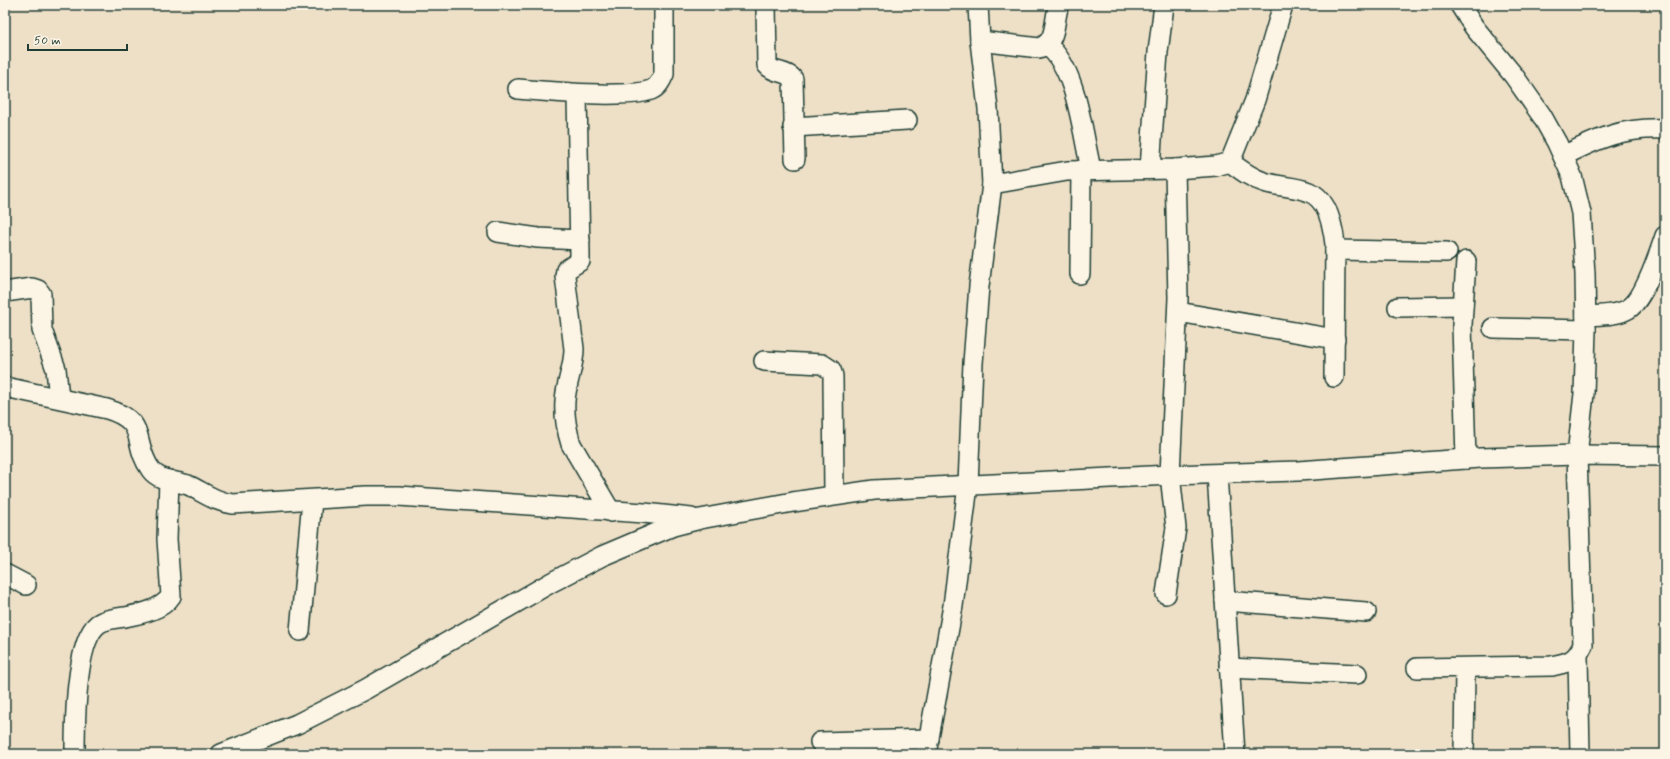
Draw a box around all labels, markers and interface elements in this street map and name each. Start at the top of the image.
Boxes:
scale bar [28,26,127,52]
text: 50 m [34,33,61,49]

